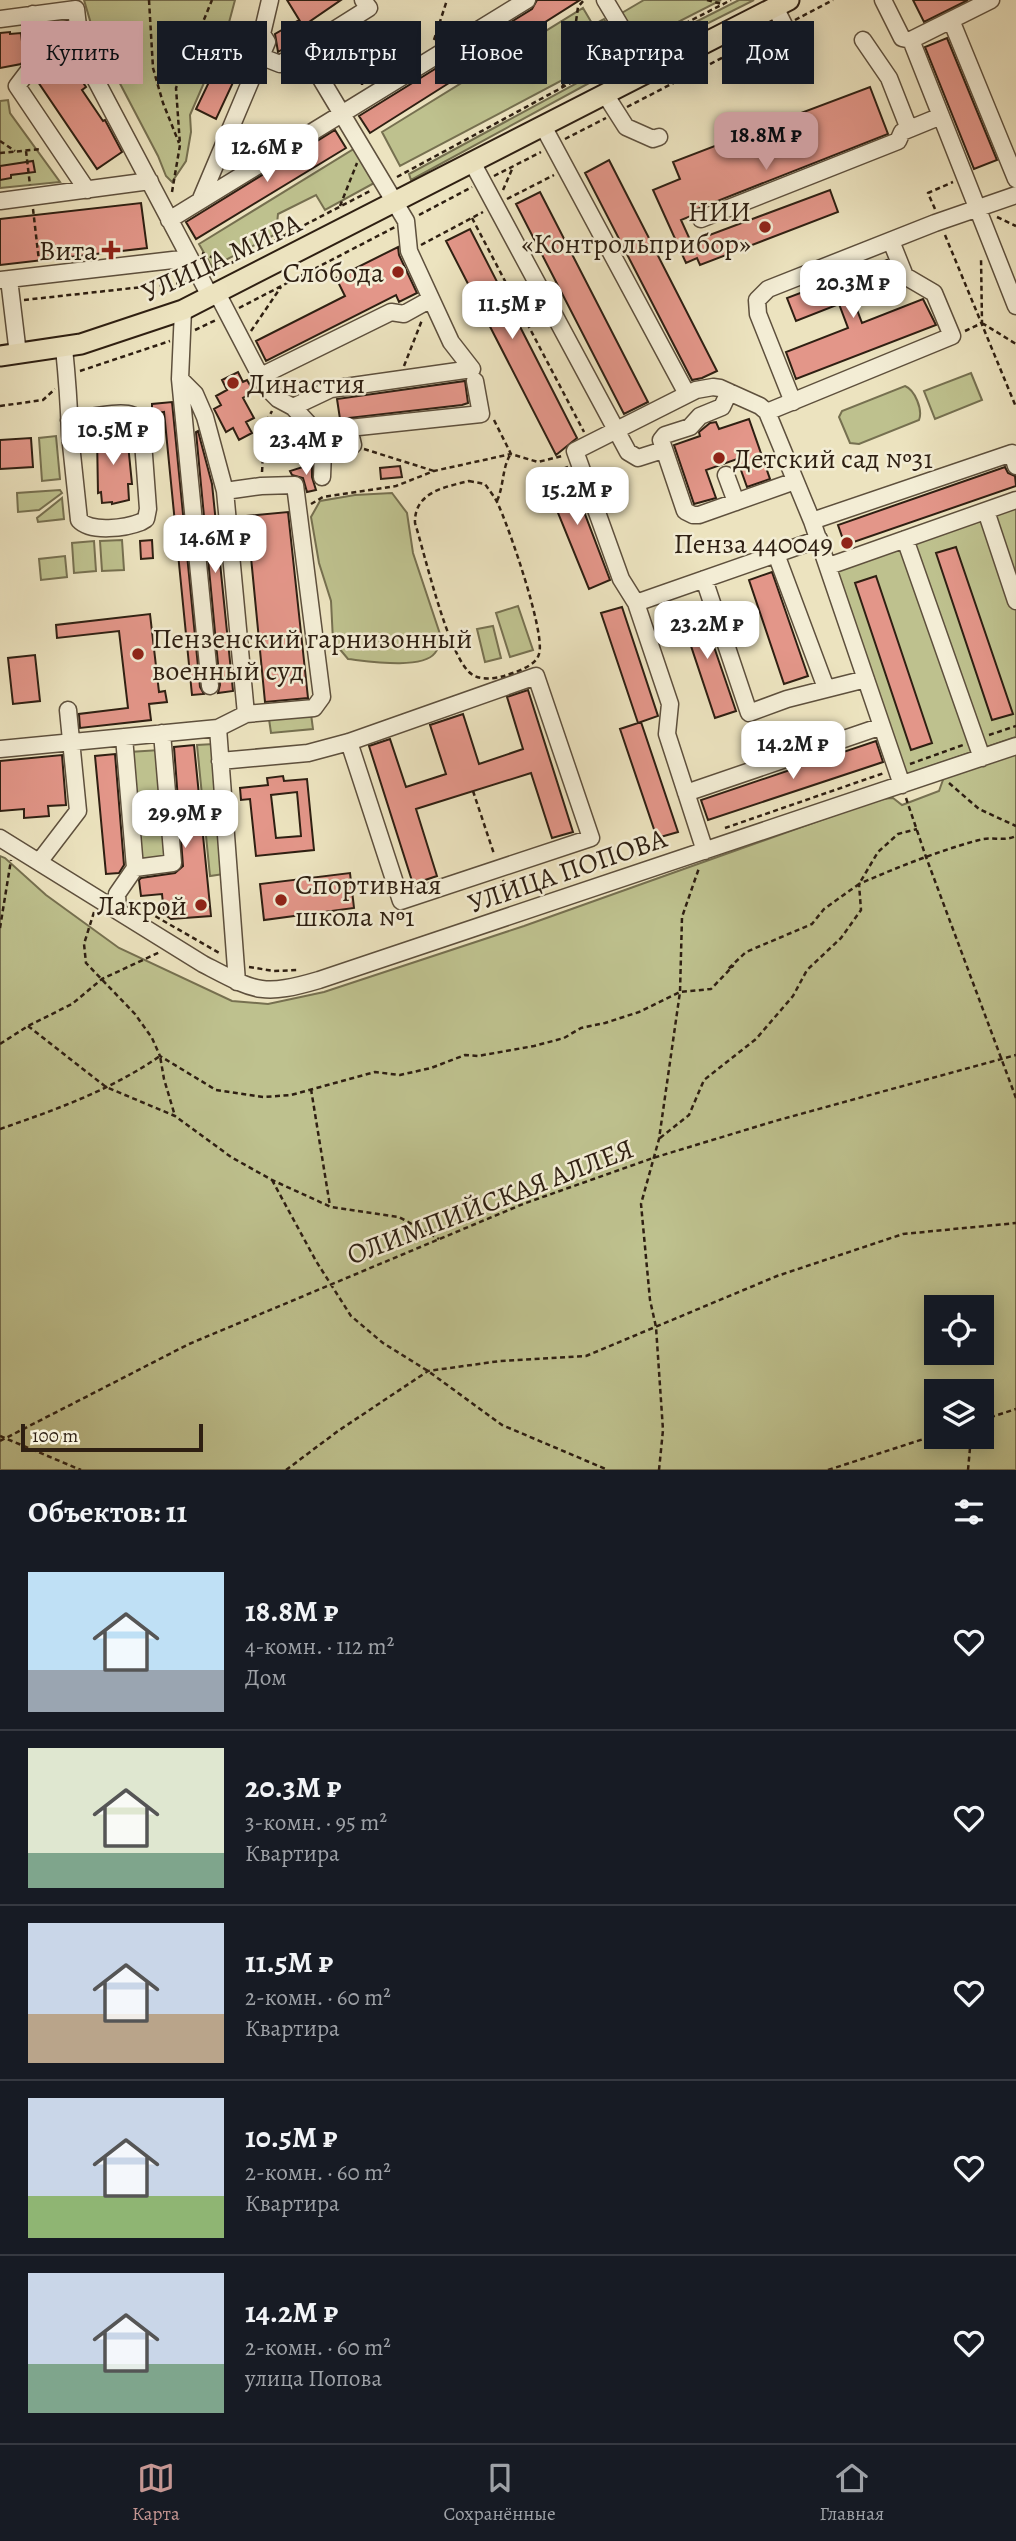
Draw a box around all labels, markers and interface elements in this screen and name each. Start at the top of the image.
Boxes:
chip: Купить [21,21,143,84]
chip: Снять [157,21,267,84]
chip: Фильтры [281,21,421,84]
chip: Новое [435,21,547,84]
chip: Квартира [561,21,708,84]
chip: Дом [722,21,814,84]
pin: 18.8M ₽ [701,113,831,172]
text: 18.8M ₽ [730,119,802,150]
pin: 12.6M ₽ [202,124,332,184]
text: 12.6M ₽ [231,131,303,162]
place label: НИИ «Контрольприбор» [521,193,751,263]
street label: УЛИЦА МИРА [135,204,308,311]
marker: НИИ «Контрольприбор» [757,219,773,235]
place label: Вита [39,232,97,270]
marker: Вита [103,242,119,258]
place label: Слобода [283,254,384,292]
pin: 20.3M ₽ [788,260,918,320]
marker: Слобода [390,264,406,280]
text: 20.3M ₽ [816,267,890,298]
pin: 11.5M ₽ [447,282,577,341]
text: 11.5M ₽ [478,288,546,319]
place label: Династия [247,365,365,403]
marker: Династия [225,375,241,391]
pin: 10.5M ₽ [48,407,178,467]
text: 10.5M ₽ [78,414,148,445]
pin: 23.4M ₽ [241,418,371,477]
text: 23.4M ₽ [269,424,343,455]
place label: Детский сад №31 [733,440,933,478]
marker: Детский сад №31 [711,450,727,466]
pin: 15.2M ₽ [512,468,642,527]
text: 15.2M ₽ [542,474,612,505]
pin: 14.6M ₽ [150,516,280,575]
text: 14.6M ₽ [179,522,251,553]
place label: Пенза 440049 [674,525,833,563]
marker: Пенза 440049 [839,535,855,551]
pin: 23.2M ₽ [642,602,772,661]
text: 23.2M ₽ [670,608,744,639]
place label: Пензенский гарнизонный военный суд [152,620,472,690]
marker: Пензенский гарнизонный военный суд [130,646,146,662]
pin: 14.2M ₽ [728,722,858,781]
text: 14.2M ₽ [757,728,829,759]
pin: 29.9M ₽ [120,790,250,850]
text: 29.9M ₽ [148,797,222,828]
street label: УЛИЦА ПОПОВА [463,819,672,923]
place label: Спортивная школа №1 [295,866,442,936]
place label: Лакрой [97,887,187,925]
marker: Спортивная школа №1 [273,892,289,908]
marker: Лакрой [193,897,209,913]
street label: ОЛИМПИЙСКАЯ АЛЛЕЯ [342,1130,639,1274]
map controls [924,1295,994,1449]
button: locate [924,1295,994,1365]
button: layers [924,1379,994,1449]
scale bar [21,1421,203,1453]
text: 100 m [32,1423,78,1449]
text: Объектов: 11 [28,1492,187,1532]
icon: filters [950,1493,988,1531]
text: 18.8M ₽ [245,1591,338,1631]
icon: home [84,1600,168,1684]
icon: heart [950,1623,988,1661]
text: 4-комн. · 112 m² [245,1631,394,1662]
text: Дом [245,1662,287,1693]
text: 20.3M ₽ [245,1767,341,1807]
icon: home [84,1776,168,1860]
icon: heart [950,1799,988,1837]
text: 3-комн. · 95 m² [245,1807,387,1838]
text: Квартира [245,1838,340,1869]
text: 11.5M ₽ [245,1942,333,1982]
icon: home [84,1951,168,2035]
icon: heart [950,1974,988,2012]
text: 2-комн. · 60 m² [245,1982,391,2013]
text: Квартира [245,2013,340,2044]
text: 10.5M ₽ [245,2117,338,2157]
icon: home [84,2126,168,2210]
icon: heart [950,2149,988,2187]
text: 2-комн. · 60 m² [245,2157,391,2188]
text: Квартира [245,2188,340,2219]
text: 14.2M ₽ [245,2292,338,2332]
icon: home [84,2301,168,2385]
icon: heart [950,2324,988,2362]
text: 2-комн. · 60 m² [245,2332,391,2363]
text: улица Попова [245,2363,382,2394]
tab: Карта [132,2459,180,2527]
tab: Сохранённые [444,2459,556,2527]
tab: Главная [819,2459,884,2527]

